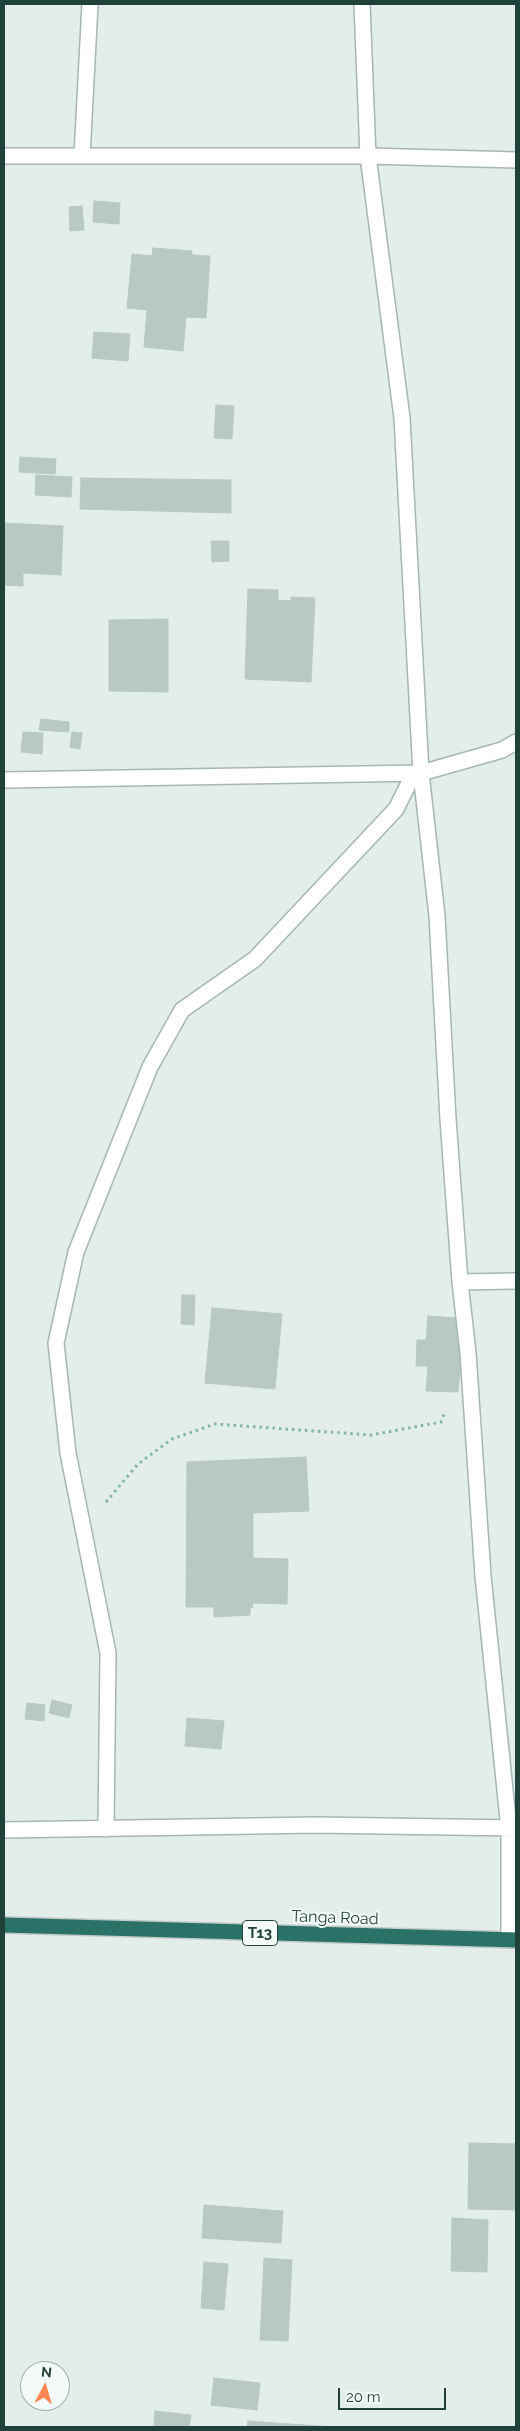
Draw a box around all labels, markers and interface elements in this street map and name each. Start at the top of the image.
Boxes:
street label: Tanga Road [291,1907,379,1929]
road number: T13 [242,1920,278,1946]
north arrow [20,2361,70,2411]
text: N [40,2364,53,2381]
scale bar [340,2378,448,2410]
text: 20 m [346,2388,381,2406]

